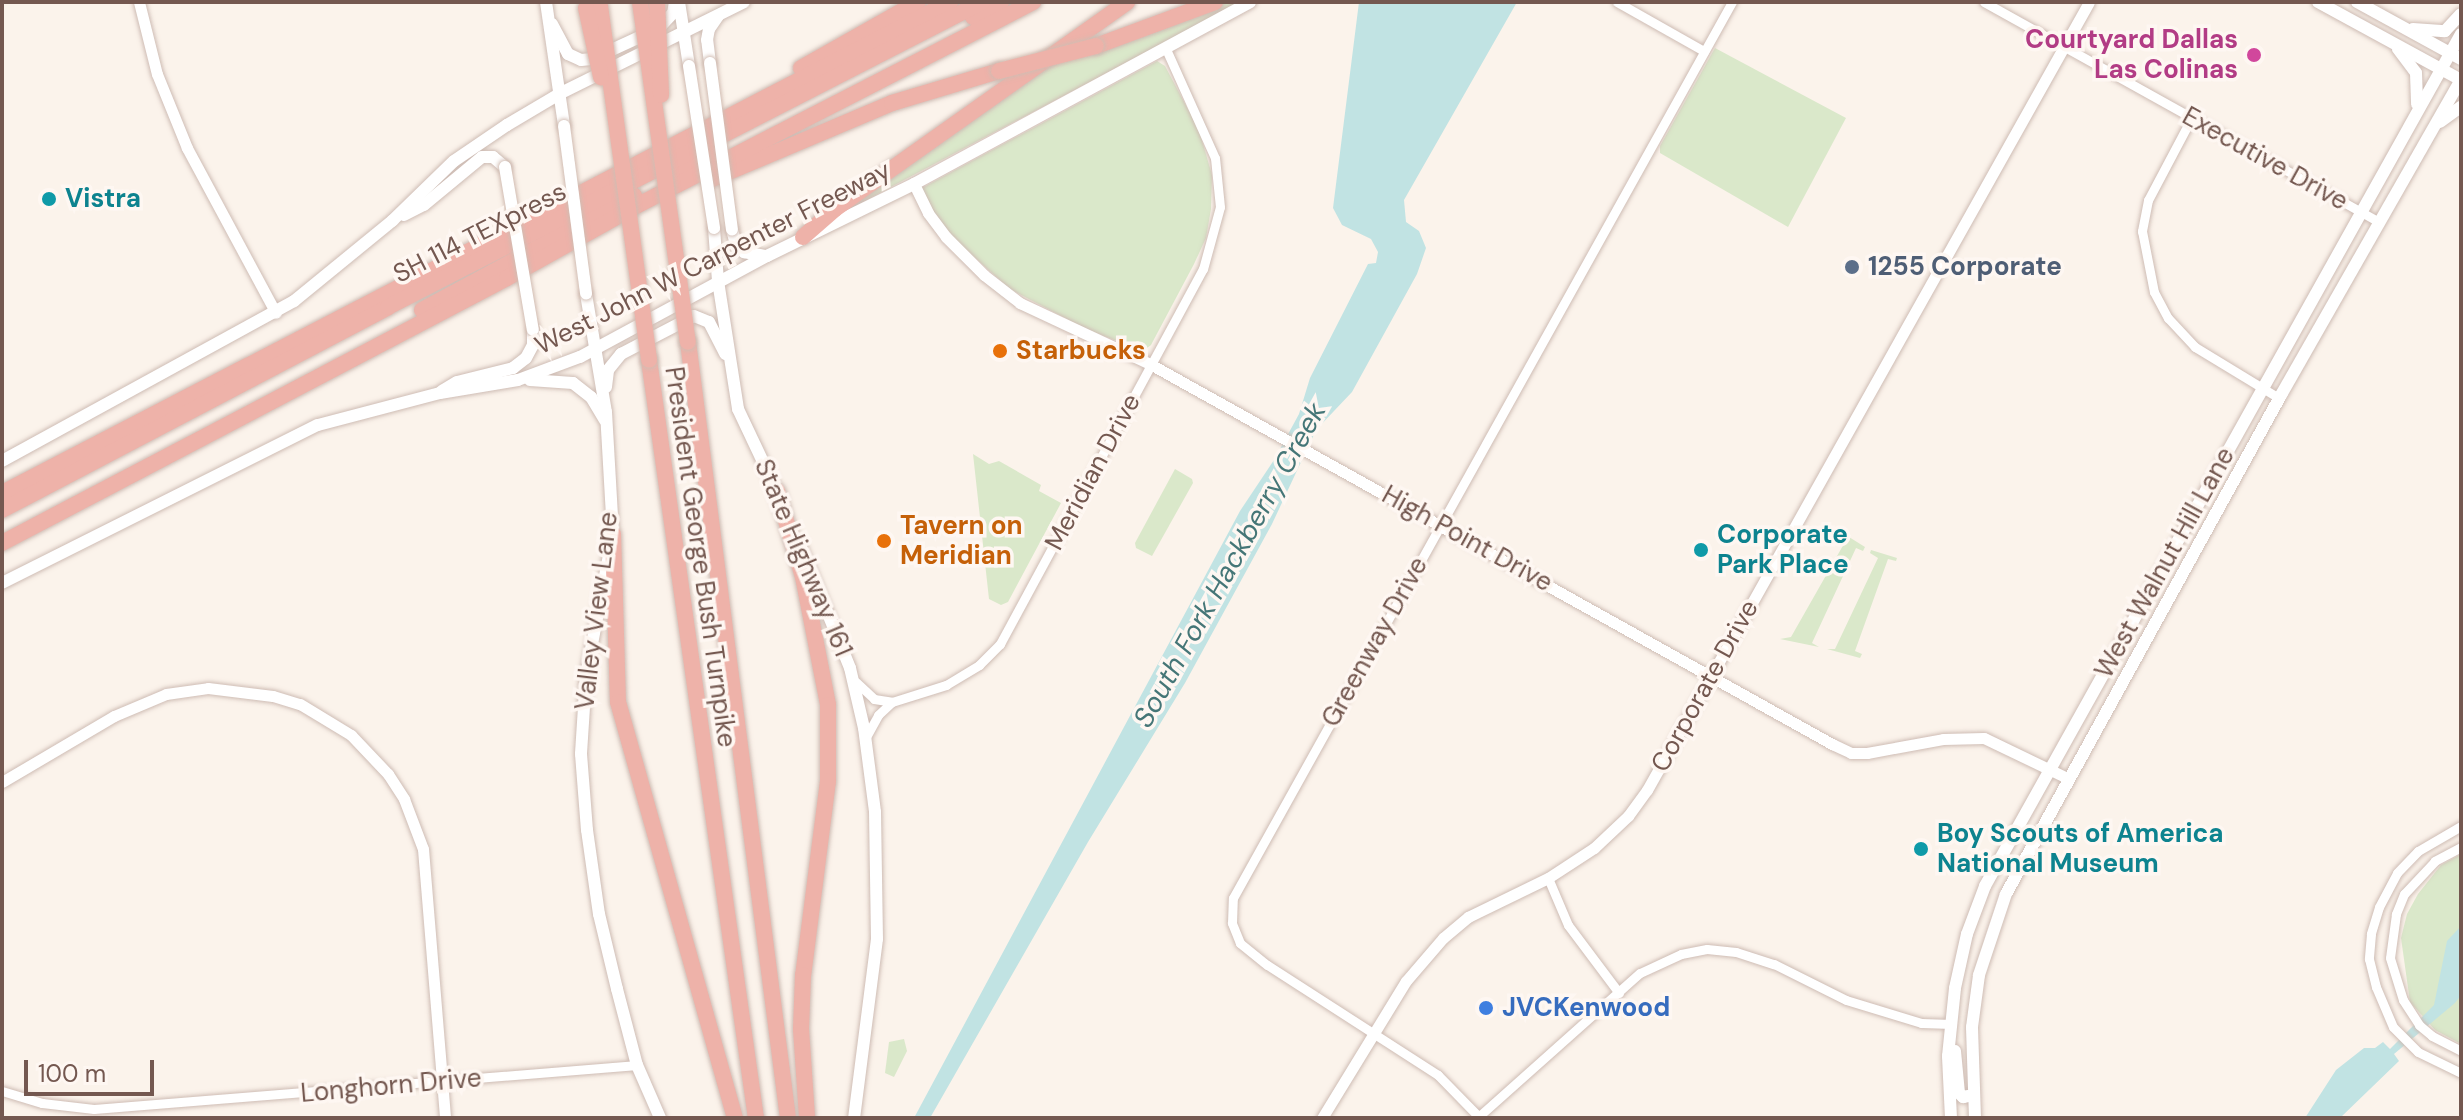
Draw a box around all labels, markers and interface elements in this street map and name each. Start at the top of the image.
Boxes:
place label: Courtyard Dallas Las Colinas [2025,24,2238,86]
marker: Courtyard Dallas Las Colinas [2245,46,2263,64]
street label: Executive Drive [2177,101,2353,217]
street label: West John W Carpenter Freeway [530,155,896,361]
street label: SH 114 TEXpress [388,176,572,290]
place label: Vistra [65,183,141,215]
marker: Vistra [40,190,58,208]
place label: 1255 Corporate [1868,251,2062,283]
marker: 1255 Corporate [1843,258,1861,276]
place label: Starbucks [1016,335,1146,367]
marker: Starbucks [991,342,1009,360]
street label: President George Bush Turnpike [658,365,742,749]
street label: Meridian Drive [1039,388,1147,556]
water label: South Fork Hackberry Creek [1127,397,1333,733]
street label: West Walnut Hill Lane [2089,442,2241,684]
street label: State Highway 161 [747,455,859,661]
street label: High Point Drive [1376,479,1558,599]
street label: Valley View Lane [569,510,625,712]
place label: Tavern on Meridian [900,510,1023,572]
place label: Corporate Park Place [1717,519,1849,580]
marker: Tavern on Meridian [875,532,893,550]
marker: Corporate Park Place [1692,541,1710,559]
street label: Greenway Drive [1315,552,1435,732]
street label: Corporate Drive [1645,595,1765,777]
place label: Boy Scouts of America National Museum [1937,818,2224,880]
marker: Boy Scouts of America National Museum [1912,840,1930,858]
place label: JVCKenwood [1502,992,1670,1024]
marker: JVCKenwood [1477,999,1495,1017]
scale bar [28,1044,158,1094]
text: 100 m [38,1058,106,1089]
street label: Longhorn Drive [299,1063,483,1109]

